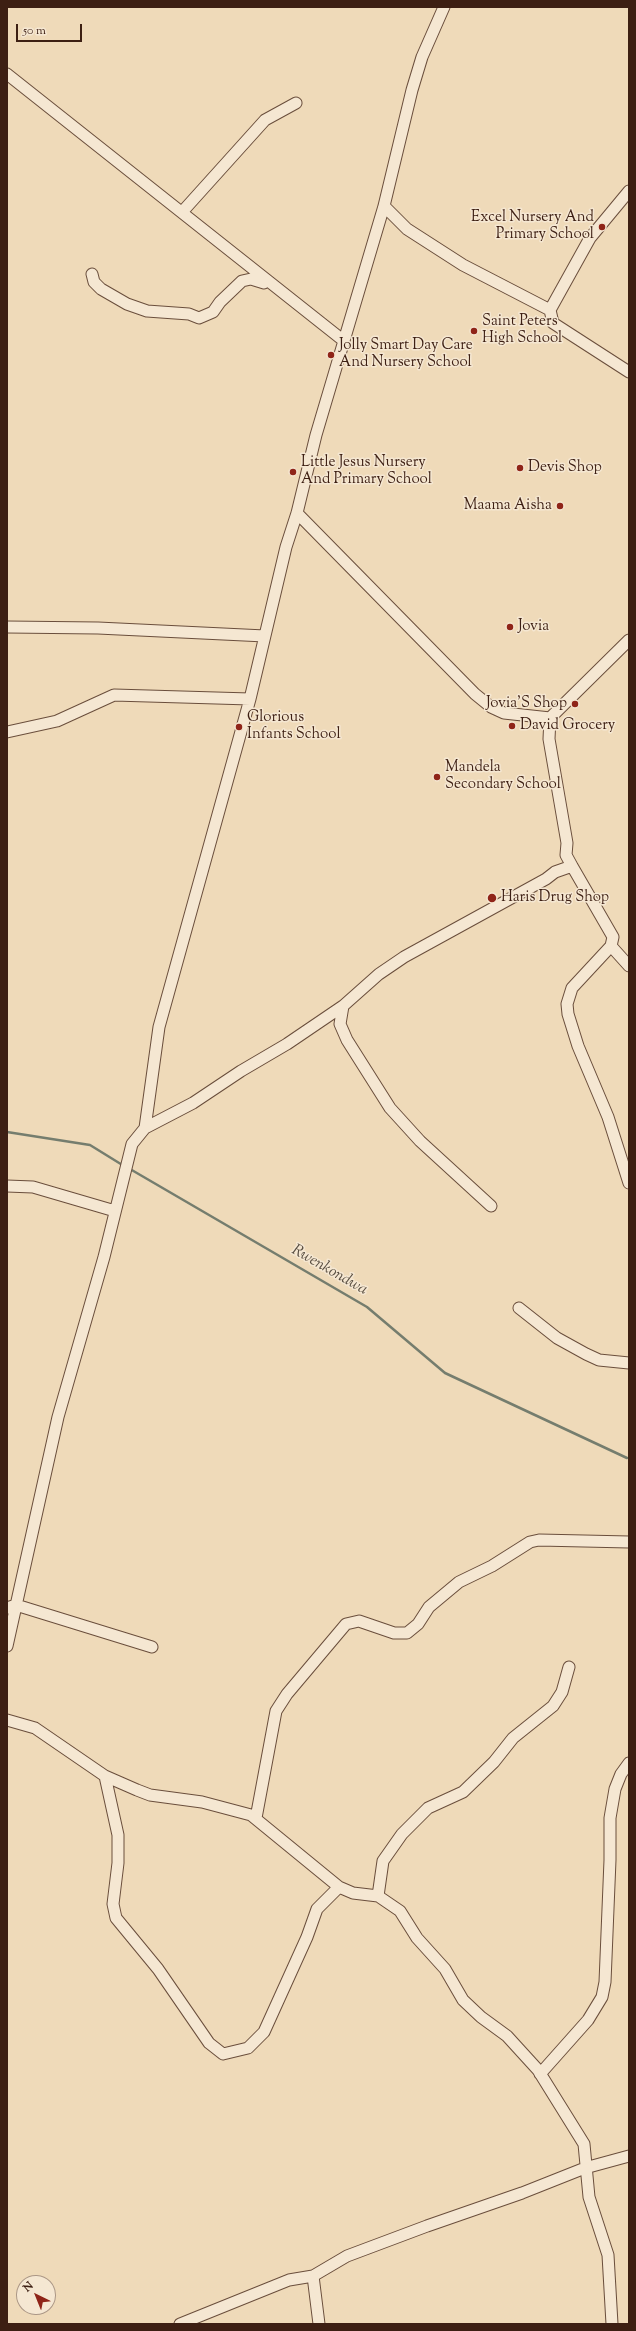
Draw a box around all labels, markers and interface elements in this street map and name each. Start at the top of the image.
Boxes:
scale bar [18,16,84,42]
text: 50 m [23,22,46,40]
place label: Excel Nursery And Primary School [471,209,594,244]
marker: Excel Nursery And Primary School [597,222,607,232]
place label: Saint Peters High School [482,313,562,348]
marker: Saint Peters High School [469,326,479,336]
place label: Jolly Smart Day Care And Nursery School [339,337,473,372]
marker: Jolly Smart Day Care And Nursery School [326,350,336,360]
place label: Little Jesus Nursery And Primary School [301,454,432,489]
place label: Devis Shop [528,459,602,477]
marker: Devis Shop [515,463,525,473]
marker: Little Jesus Nursery And Primary School [288,467,298,477]
place label: Maama Aisha [464,497,552,515]
marker: Maama Aisha [555,501,565,511]
place label: Jovia [518,618,549,636]
marker: Jovia [505,622,515,632]
place label: Jovia'S Shop [486,695,567,713]
marker: Jovia'S Shop [570,699,580,709]
place label: Glorious Infants School [247,709,341,744]
place label: David Grocery [520,717,615,735]
marker: David Grocery [507,721,517,731]
marker: Glorious Infants School [234,722,244,732]
place label: Mandela Secondary School [445,759,561,794]
marker: Mandela Secondary School [432,772,442,782]
place label: Haris Drug Shop [501,889,609,907]
marker: Haris Drug Shop [486,892,498,904]
water label: Rwenkondwa [288,1242,370,1300]
north arrow [16,2275,56,2315]
text: N [20,2278,37,2296]

